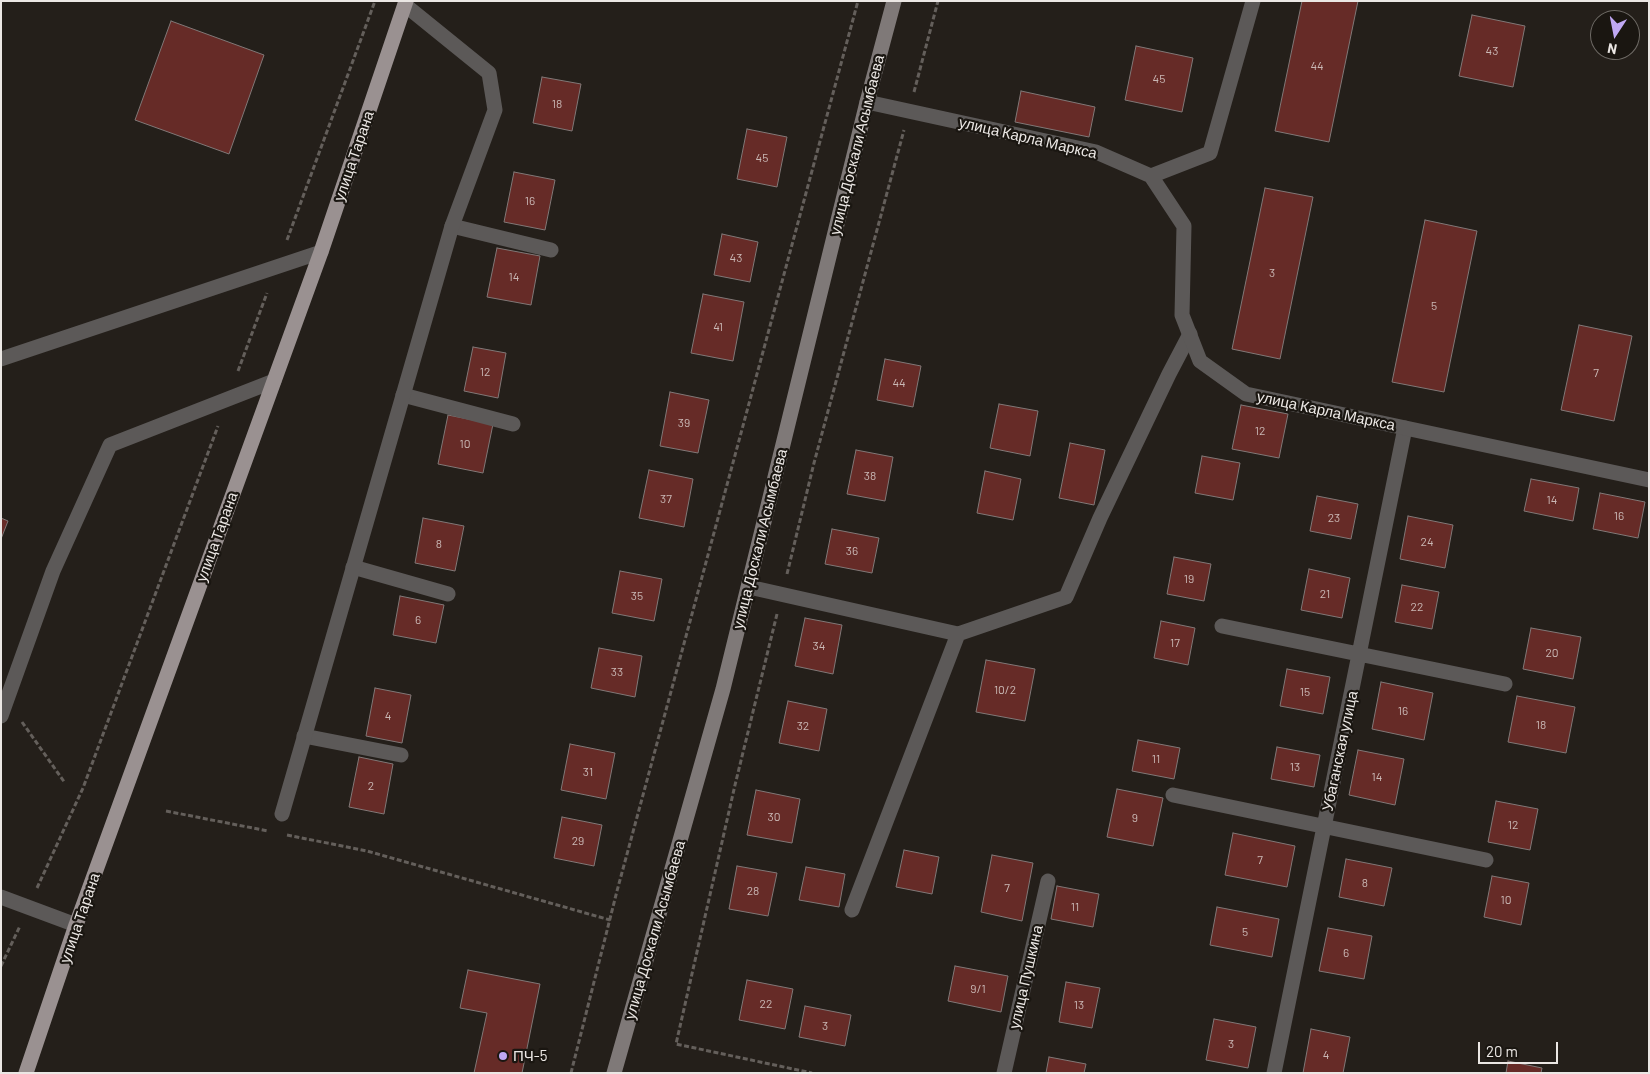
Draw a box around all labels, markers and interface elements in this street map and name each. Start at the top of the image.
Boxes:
north arrow [1590,10,1640,60]
text: N [1606,40,1618,58]
house number: 43 [1486,44,1498,58]
street label: улица Доскали Асымбаева [826,53,888,237]
house number: 44 [1310,59,1324,73]
house number: 45 [1153,72,1165,86]
house number: 18 [552,97,562,111]
street label: улица Тарана [330,108,378,204]
street label: улица Карла Маркса [957,113,1099,163]
house number: 45 [756,151,768,165]
house number: 16 [525,194,535,208]
house number: 43 [730,251,742,265]
house number: 3 [1269,266,1275,280]
house number: 14 [509,270,519,284]
house number: 5 [1431,299,1437,313]
house number: 41 [713,320,723,334]
house number: 12 [480,365,490,379]
house number: 7 [1593,366,1599,380]
house number: 44 [892,376,906,390]
street label: улица Карла Маркса [1255,388,1397,434]
house number: 39 [678,416,690,430]
house number: 12 [1255,424,1265,438]
house number: 10 [460,437,470,451]
street label: улица Доскали Асымбаева [729,447,791,631]
house number: 38 [864,469,876,483]
street label: улица Тарана [192,490,242,584]
house number: 37 [660,492,672,506]
house number: 14 [1547,493,1557,507]
house number: 16 [1614,509,1624,523]
house number: 23 [1328,511,1340,525]
house number: 24 [1420,535,1434,549]
house number: 8 [436,537,442,551]
house number: 36 [846,544,858,558]
house number: 19 [1184,572,1194,586]
house number: 21 [1320,587,1330,601]
house number: 35 [631,589,643,603]
house number: 22 [1411,600,1423,614]
house number: 6 [415,613,421,627]
house number: 17 [1170,636,1180,650]
house number: 34 [813,639,825,653]
house number: 20 [1545,646,1559,660]
house number: 33 [611,665,623,679]
house number: 10/2 [994,683,1016,697]
house number: 15 [1300,685,1310,699]
street label: Убаганская улица [1318,689,1362,813]
house number: 16 [1398,704,1408,718]
house number: 4 [385,709,391,723]
house number: 18 [1536,718,1546,732]
house number: 32 [797,719,809,733]
house number: 11 [1152,752,1160,766]
house number: 13 [1290,760,1300,774]
house number: 31 [583,765,593,779]
house number: 14 [1372,770,1382,784]
house number: 2 [368,779,374,793]
house number: 30 [768,810,780,824]
house number: 9 [1132,811,1138,825]
house number: 12 [1508,818,1518,832]
house number: 29 [572,834,584,848]
street label: улица Доскали Асымбаева [621,838,689,1022]
house number: 7 [1257,853,1263,867]
street label: улица Тарана [56,870,104,966]
house number: 8 [1362,876,1368,890]
house number: 7 [1004,881,1010,895]
house number: 28 [747,884,759,898]
house number: 10 [1501,893,1511,907]
house number: 11 [1071,900,1079,914]
street label: улица Пушкина [1005,923,1047,1031]
house number: 5 [1242,925,1248,939]
house number: 6 [1343,946,1349,960]
house number: 9/1 [970,982,986,996]
house number: 22 [760,997,772,1011]
house number: 13 [1074,998,1084,1012]
house number: 3 [822,1019,828,1033]
scale bar [1480,1032,1560,1064]
house number: 3 [1228,1037,1234,1051]
text: 20 m [1486,1042,1518,1060]
place label: ПЧ-5 [513,1047,547,1065]
house number: 4 [1323,1048,1329,1062]
marker: ПЧ-5 [497,1050,509,1062]

